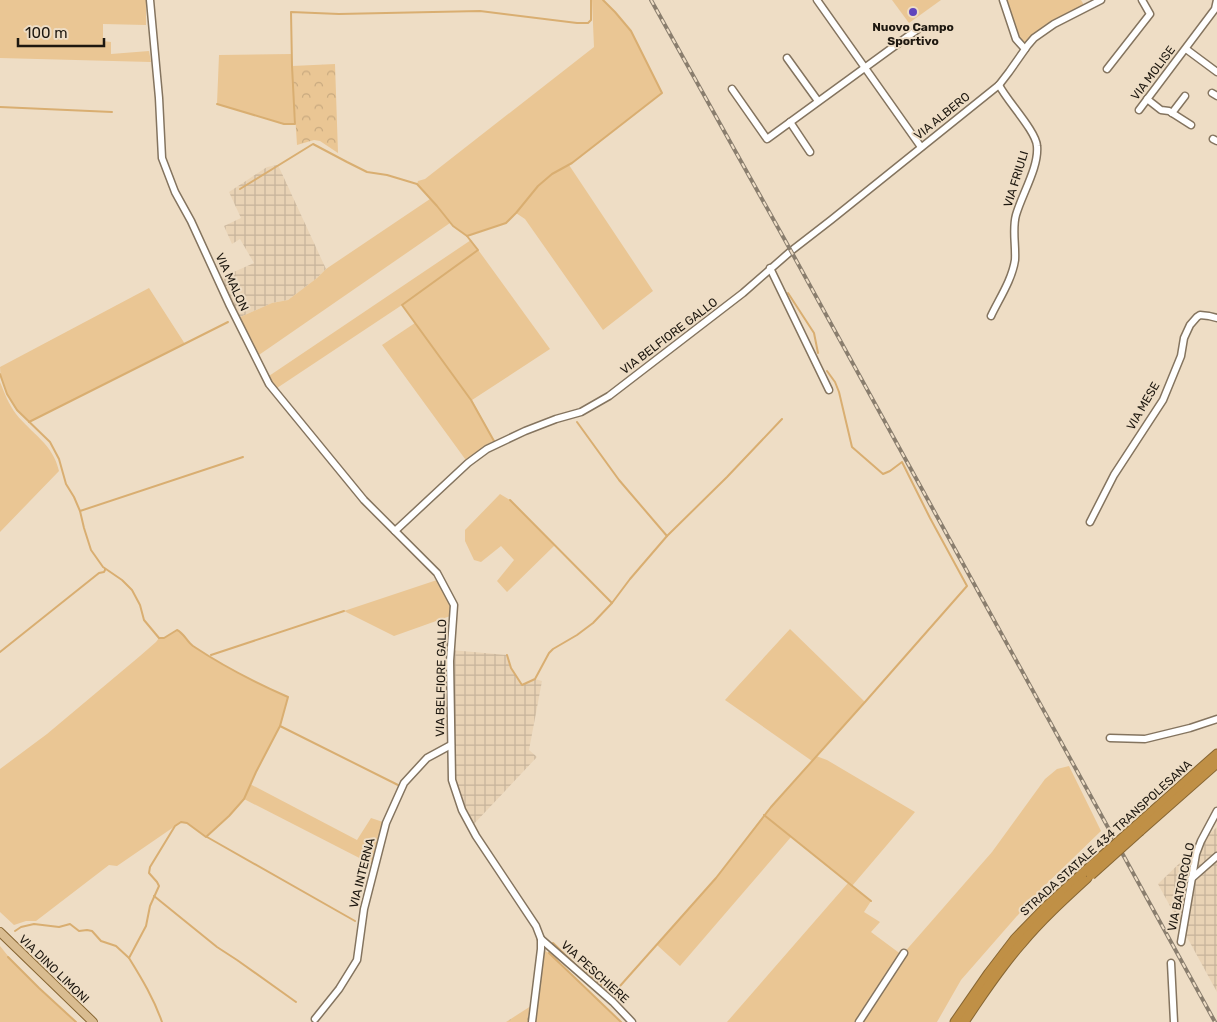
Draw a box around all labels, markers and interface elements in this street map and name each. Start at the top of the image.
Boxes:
marker: Nuovo Campo Sportivo [907,6,919,18]
scale bar [18,15,104,47]
place label: Nuovo Campo Sportivo [872,20,954,48]
text: 100 m [25,24,67,42]
street label: VIA MOLISE [1128,43,1178,103]
street label: VIA ALBERO [911,89,973,143]
street label: VIA FRIULI [1001,149,1031,209]
street label: VIA MALON [212,251,252,313]
street label: VIA BELFIORE GALLO [618,295,720,377]
street label: VIA MESE [1124,379,1162,433]
street label: VIA BELFIORE GALLO [433,619,449,737]
street label: STRADA STATALE 434 TRANSPOLESANA [1017,757,1195,919]
street label: VIA INTERNA [347,836,377,910]
street label: VIA BATORCOLO [1165,841,1197,933]
street label: VIA DINO LIMONI [16,932,92,1006]
street label: VIA PESCHIERE [558,938,632,1006]

